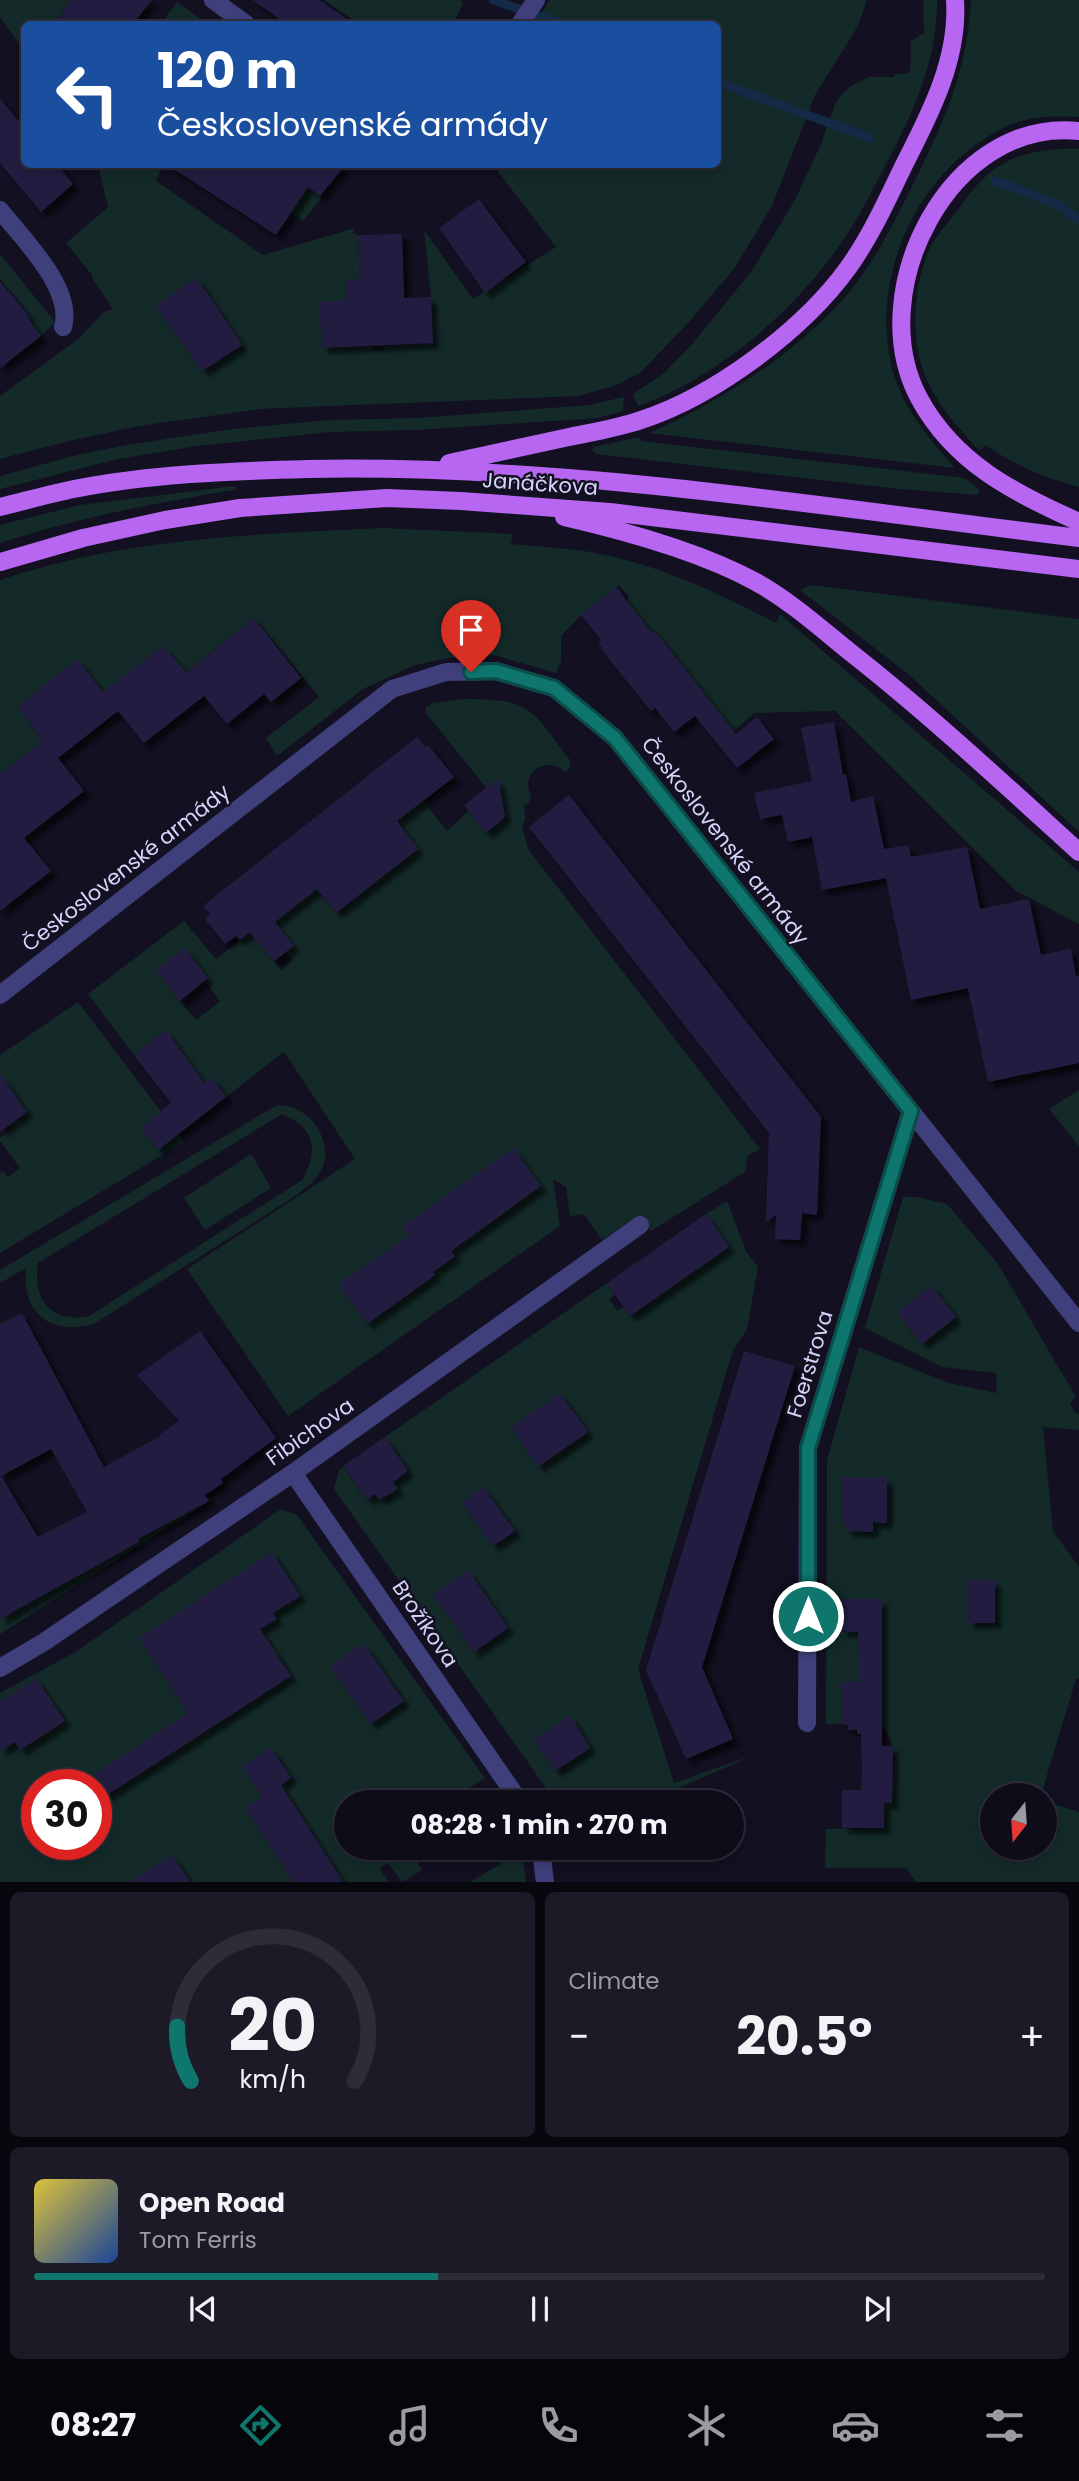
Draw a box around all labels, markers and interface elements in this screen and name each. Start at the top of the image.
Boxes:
text: 120 m [157,37,298,105]
icon: left [42,49,133,140]
text: Československé armády [157,102,548,147]
street label: Janáčkova [481,465,599,502]
pin [441,600,501,672]
icon: arrive [452,611,490,649]
street label: Československé armády [635,731,816,951]
street label: Československé armády [16,777,236,958]
street label: Foerstrova [779,1307,840,1421]
street label: Fibichova [260,1391,359,1472]
street label: Brožíkova [386,1575,465,1673]
position arrow [771,1579,845,1653]
speed limit sign: 30 [21,1769,112,1860]
north arrow [980,1783,1057,1860]
map controls [980,1783,1057,1860]
text: 08:28 · 1 min · 270 m [410,1807,668,1843]
text: Climate [569,1965,659,1997]
text: 20 [228,1975,317,2076]
text: 20.5° [736,2000,872,2073]
text: − [569,2010,589,2063]
text: + [1019,2010,1045,2063]
text: km/h [239,2061,306,2096]
text: Open Road [139,2185,285,2221]
text: Tom Ferris [139,2224,257,2256]
icon: previous [184,2290,222,2328]
icon: pause [521,2290,559,2328]
icon: next [858,2290,896,2328]
icon: directions [236,2401,285,2450]
icon: music [385,2401,434,2450]
icon: phone [534,2401,583,2450]
icon: climate [682,2401,731,2450]
icon: car [831,2401,880,2450]
icon: filters [980,2401,1029,2450]
text: 08:27 [50,2402,136,2447]

